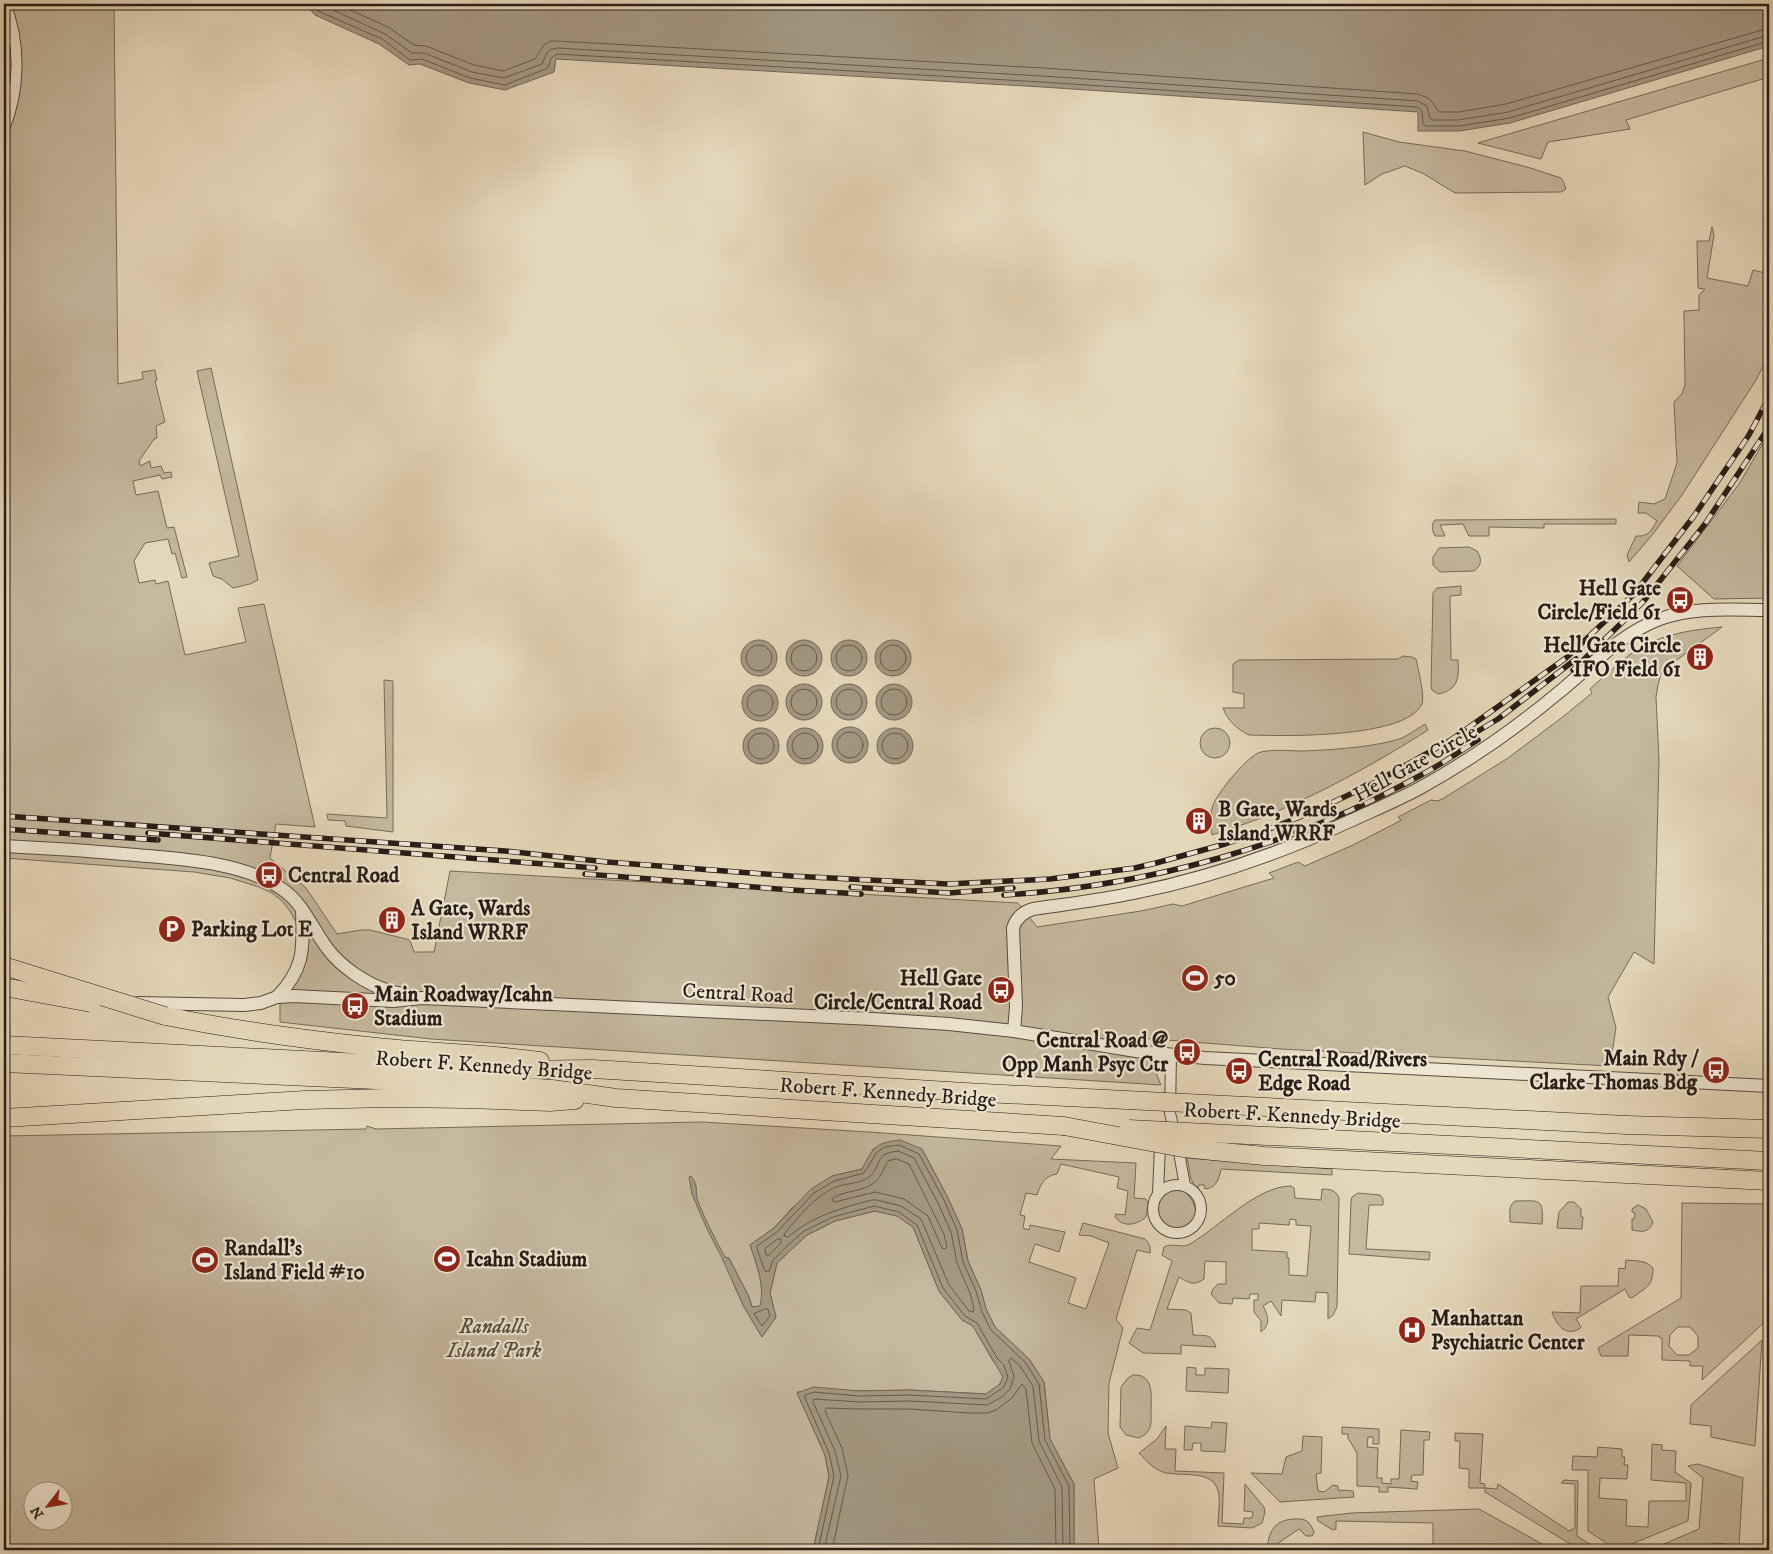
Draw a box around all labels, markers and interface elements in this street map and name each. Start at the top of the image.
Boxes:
place label: Hell Gate Circle/Field 61 [1537,576,1661,626]
bus stop icon: Hell Gate Circle/Field 61 [1665,585,1695,615]
place label: Hell Gate Circle IFO Field 61 [1543,633,1681,683]
building icon: Hell Gate Circle IFO Field 61 [1685,642,1715,672]
street label: Hell Gate Circle [1349,719,1482,809]
place label: B Gate, Wards Island WRRF [1218,797,1337,847]
building icon: B Gate, Wards Island WRRF [1184,806,1214,836]
bus stop icon: Central Road [254,860,284,890]
place label: Central Road [288,863,400,889]
place label: A Gate, Wards Island WRRF [410,896,530,946]
building icon: A Gate, Wards Island WRRF [377,905,407,935]
parking icon: Parking Lot E [157,914,187,944]
place label: Parking Lot E [191,917,313,943]
sports icon: 50 [1180,963,1210,993]
place label: Hell Gate Circle/Central Road [814,966,983,1016]
place label: 50 [1213,966,1236,992]
bus stop icon: Hell Gate Circle/Central Road [986,975,1016,1005]
street label: Central Road [682,978,795,1010]
place label: Main Roadway/Icahn Stadium [374,982,554,1032]
bus stop icon: Main Roadway/Icahn Stadium [340,991,370,1021]
place label: Central Road @ Opp Manh Psyc Ctr [1002,1028,1169,1078]
bus stop icon: Central Road @ Opp Manh Psyc Ctr [1172,1037,1202,1067]
street label: Robert F. Kennedy Bridge [375,1045,594,1087]
place label: Main Rdy / Clarke Thomas Bdg [1529,1046,1699,1096]
place label: Central Road/Rivers Edge Road [1258,1047,1427,1097]
bus stop icon: Main Rdy / Clarke Thomas Bdg [1701,1055,1731,1085]
bus stop icon: Central Road/Rivers Edge Road [1224,1056,1254,1086]
street label: Robert F. Kennedy Bridge [779,1072,998,1114]
street label: Robert F. Kennedy Bridge [1183,1097,1401,1135]
place label: Randall's Island Field #10 [224,1236,365,1286]
sports icon: Icahn Stadium [432,1244,462,1274]
sports icon: Randall's Island Field #10 [190,1245,220,1275]
place label: Icahn Stadium [466,1247,587,1273]
place label: Manhattan Psychiatric Center [1431,1306,1586,1356]
park label: Randalls Island Park [445,1314,542,1364]
hospital icon: Manhattan Psychiatric Center [1397,1315,1427,1345]
north arrow [22,1482,72,1532]
text: N [27,1502,48,1522]

